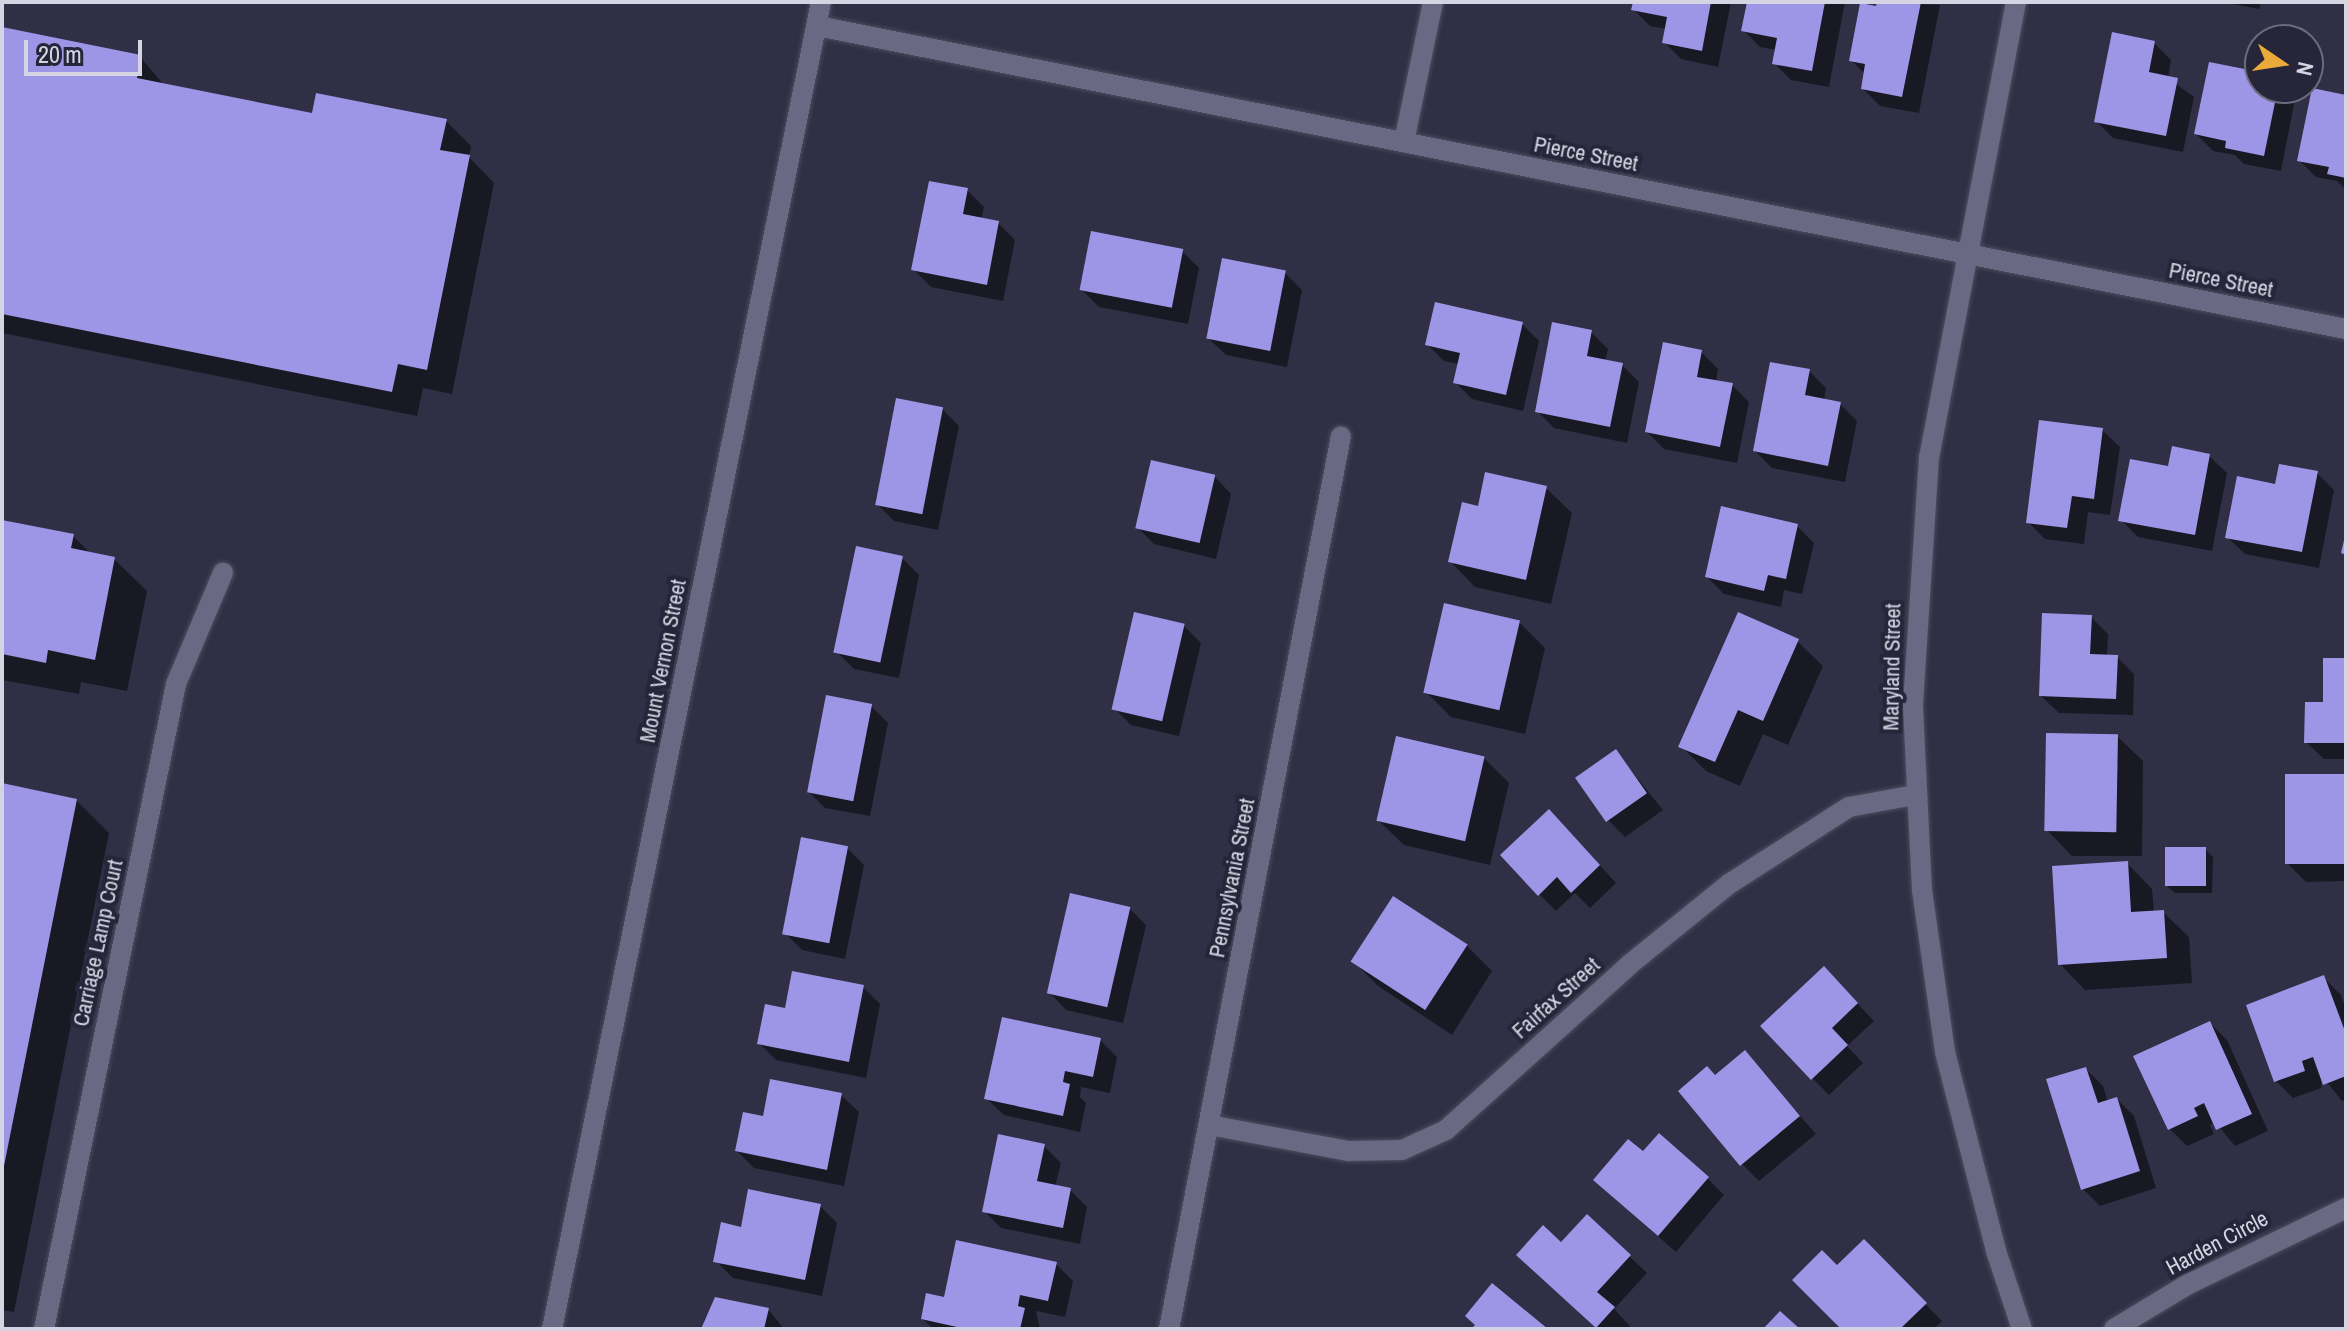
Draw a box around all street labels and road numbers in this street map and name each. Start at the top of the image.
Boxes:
street label: Pierce Street [1532,131,1640,177]
street label: Pierce Street [2167,257,2275,303]
street label: Mount Vernon Street [634,577,692,745]
street label: Maryland Street [1878,603,1906,731]
street label: Pennsylvania Street [1204,796,1260,960]
street label: Carriage Lamp Court [67,857,129,1029]
street label: Fairfax Street [1507,952,1605,1044]
street label: Harden Circle [2162,1205,2272,1281]

